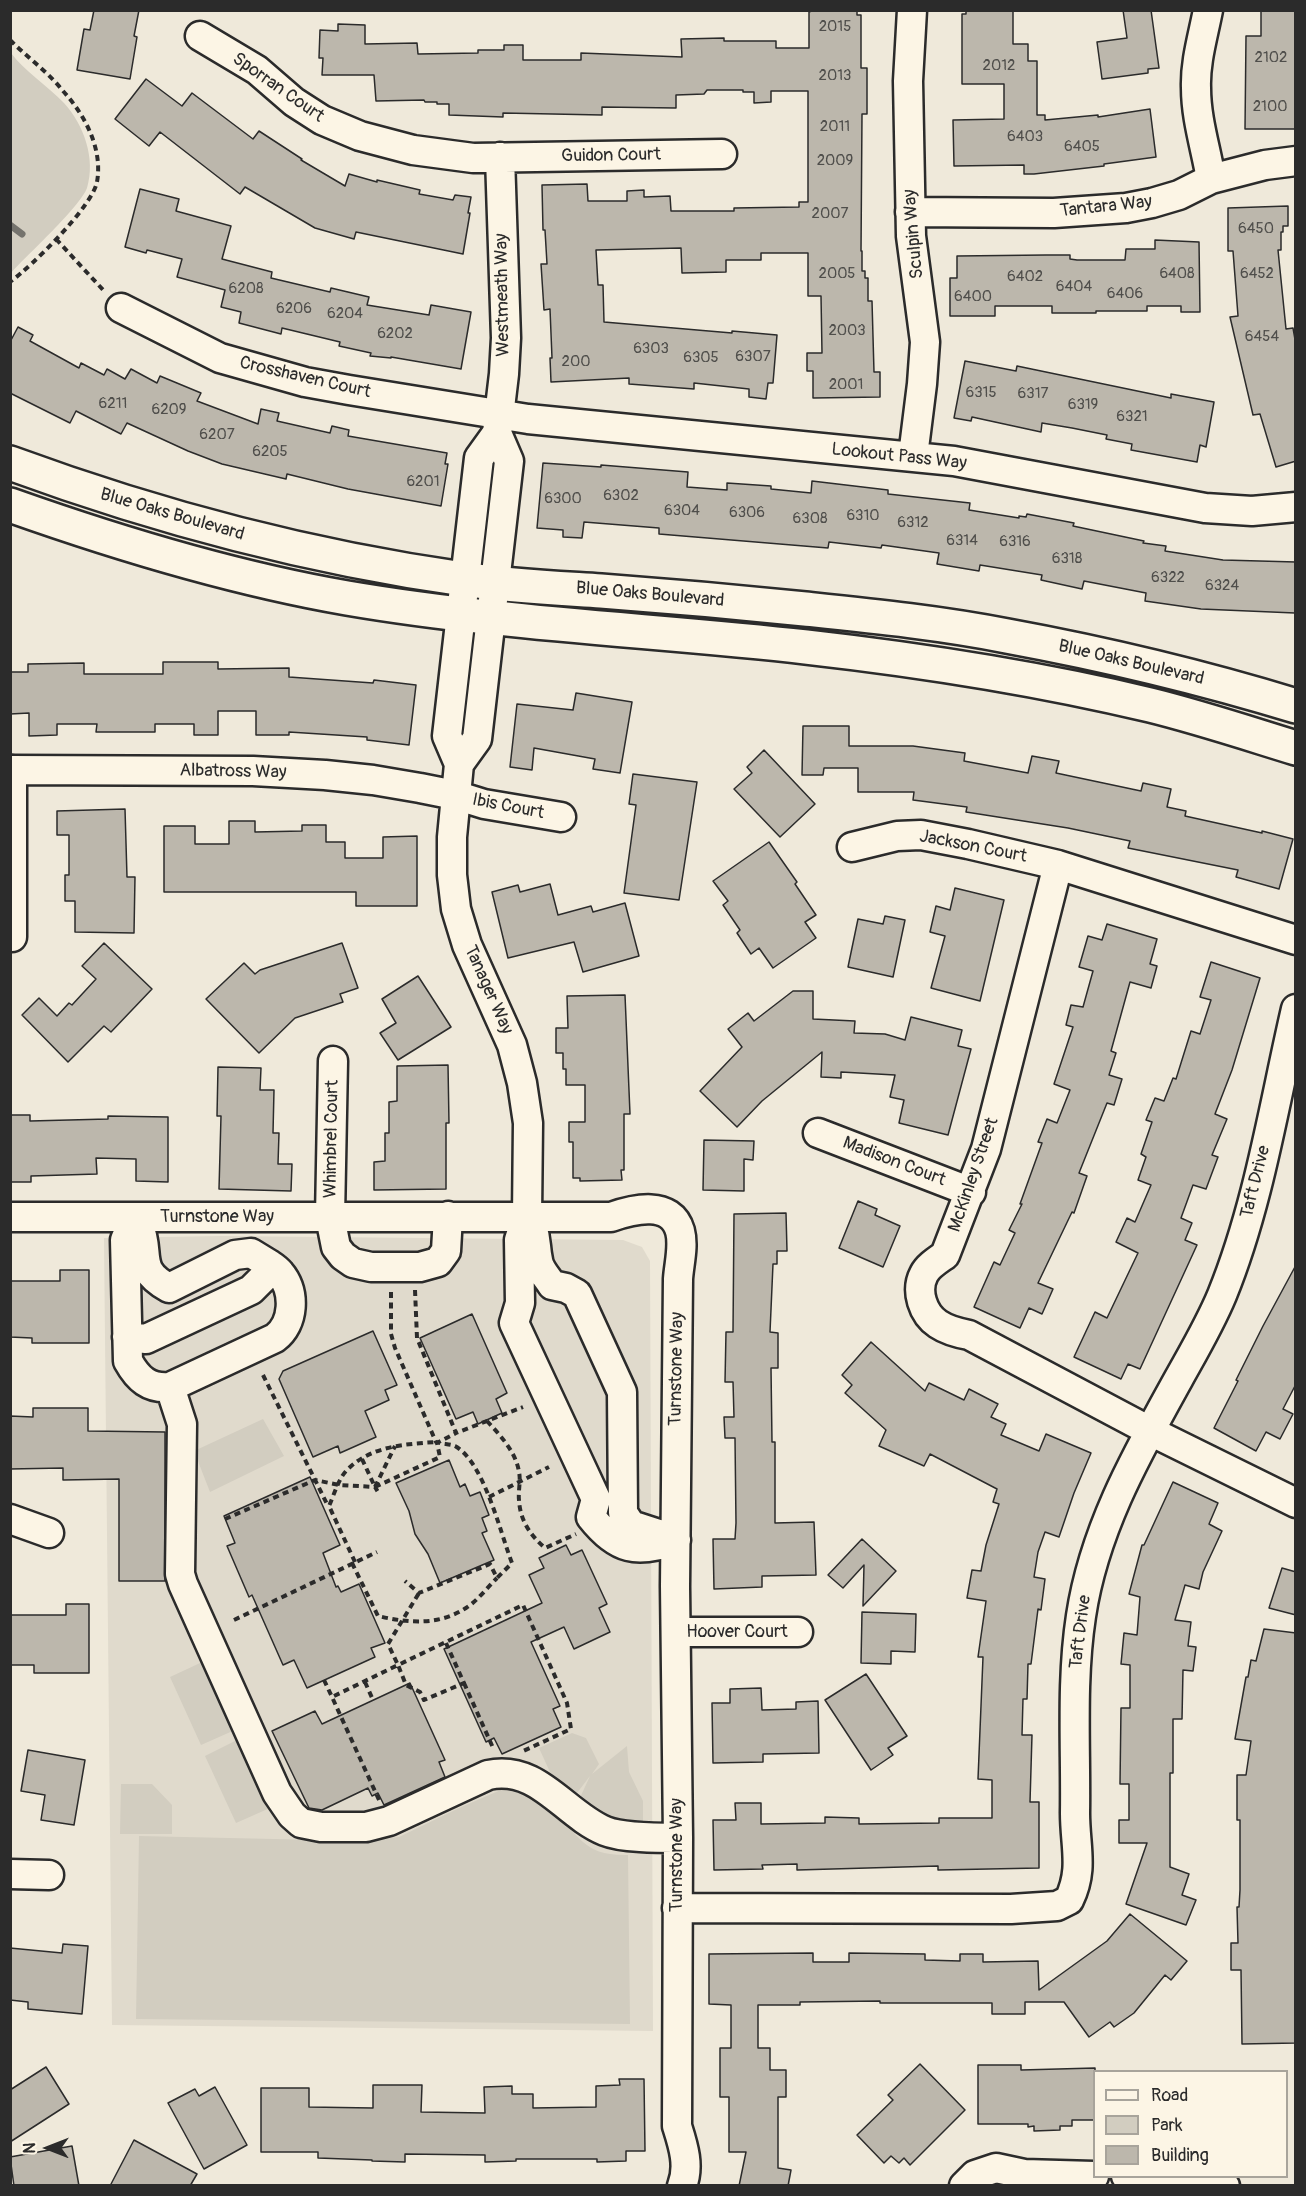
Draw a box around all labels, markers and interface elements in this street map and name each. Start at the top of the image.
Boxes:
house number: 2015 [819,18,851,36]
street label: Sporran Court [228,48,328,128]
house number: 2102 [1255,49,1287,67]
house number: 2012 [983,57,1015,75]
house number: 2013 [819,67,851,85]
house number: 2100 [1253,98,1287,116]
house number: 2011 [820,118,850,136]
house number: 6403 [1007,128,1043,146]
house number: 6405 [1064,138,1100,156]
street label: Guidon Court [561,144,661,168]
house number: 2009 [817,152,853,170]
street label: Sculpin Way [899,188,929,280]
street label: Tantara Way [1059,191,1153,223]
house number: 2007 [812,205,848,223]
house number: 6450 [1238,220,1274,238]
street label: Westmeath Way [491,233,515,357]
house number: 2005 [818,265,856,283]
house number: 6408 [1159,265,1195,283]
house number: 6452 [1240,265,1274,283]
house number: 6402 [1007,268,1043,286]
house number: 6404 [1056,278,1092,296]
house number: 6208 [229,280,263,298]
house number: 6406 [1107,285,1143,303]
house number: 6400 [954,288,992,306]
house number: 6206 [276,300,312,318]
house number: 6204 [327,305,363,323]
house number: 2003 [828,322,866,340]
house number: 6202 [377,325,413,343]
house number: 6454 [1245,328,1279,346]
house number: 6303 [633,340,669,358]
house number: 6307 [735,348,771,366]
house number: 6305 [683,349,719,367]
street label: Crosshaven Court [237,352,373,404]
house number: 200 [562,353,590,371]
house number: 2001 [829,376,863,394]
house number: 6315 [965,384,997,402]
house number: 6317 [1018,385,1048,403]
house number: 6211 [99,395,127,413]
house number: 6319 [1068,396,1098,414]
house number: 6209 [151,401,187,419]
house number: 6321 [1116,408,1148,426]
house number: 6207 [199,426,235,444]
street label: Lookout Pass Way [830,439,968,475]
house number: 6205 [252,443,288,461]
house number: 6201 [406,473,440,491]
street label: Blue Oaks Boulevard [97,484,247,546]
house number: 6302 [603,487,639,505]
house number: 6300 [544,490,582,508]
house number: 6304 [664,502,700,520]
house number: 6306 [729,504,765,522]
house number: 6310 [846,507,880,525]
house number: 6308 [793,510,827,528]
house number: 6312 [897,514,929,532]
house number: 6314 [946,532,978,550]
house number: 6316 [999,533,1031,551]
house number: 6318 [1052,550,1082,568]
house number: 6322 [1151,569,1185,587]
house number: 6324 [1205,577,1239,595]
street label: Blue Oaks Boulevard [575,578,725,612]
street label: Blue Oaks Boulevard [1056,636,1206,690]
street label: Albatross Way [179,760,287,784]
street label: Ibis Court [470,789,546,825]
street label: Jackson Court [918,826,1028,868]
street label: Tanager Way [459,942,517,1038]
street label: Whimbrel Court [320,1080,344,1198]
street label: McKinley Street [944,1115,1004,1235]
street label: Madison Court [839,1132,949,1192]
street label: Taft Drive [1237,1143,1275,1221]
street label: Turnstone Way [160,1206,274,1228]
street label: Turnstone Way [665,1312,689,1426]
street label: Taft Drive [1066,1594,1096,1670]
street label: Hoover Court [686,1621,788,1643]
street label: Turnstone Way [666,1798,688,1912]
legend [1093,2070,1288,2178]
text: Road [1151,2084,1188,2107]
text: Park [1151,2114,1183,2137]
north arrow [18,2118,78,2178]
text: N [20,2143,40,2153]
text: Building [1151,2144,1209,2167]

